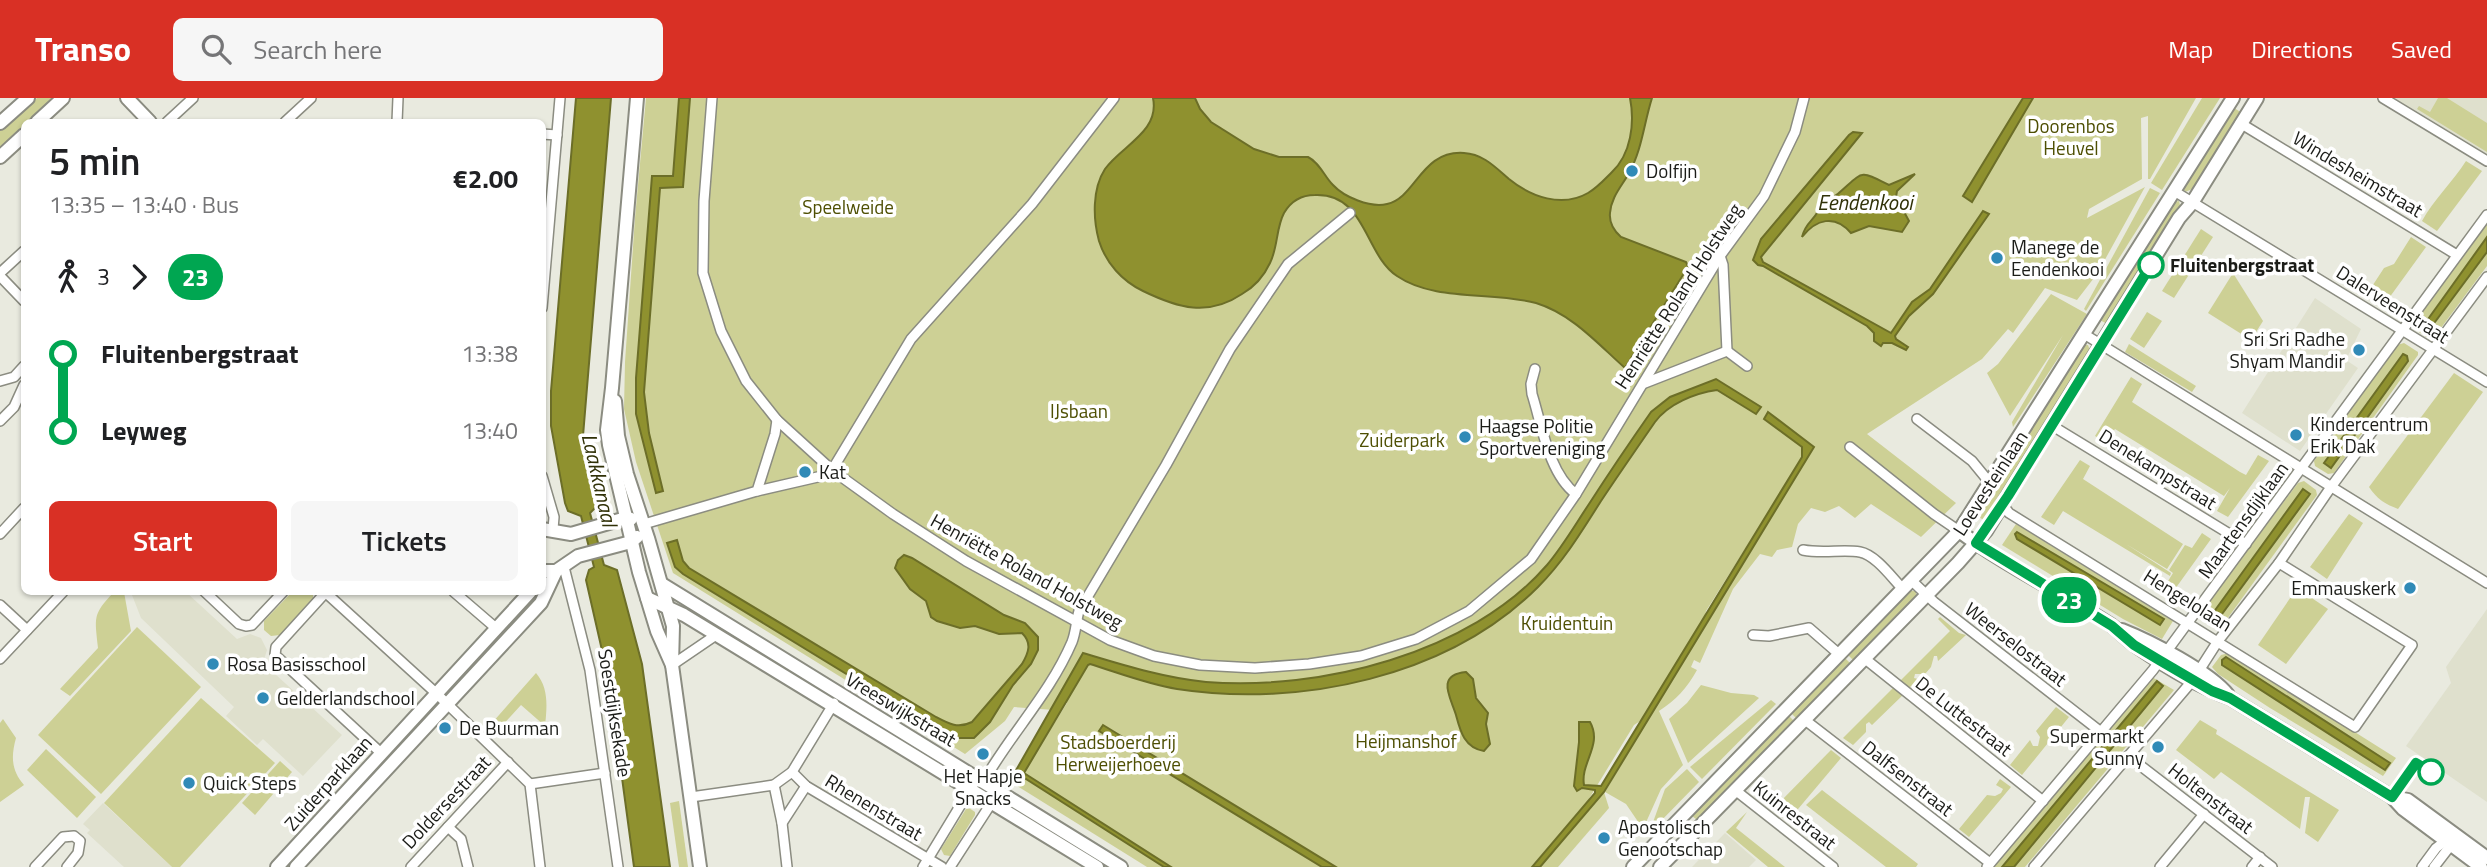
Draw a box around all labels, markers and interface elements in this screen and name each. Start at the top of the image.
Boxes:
search box [173,18,663,81]
text: Transo [35,24,131,74]
icon: search [197,30,235,68]
text: Search here [253,30,382,69]
text: Map [2168,31,2213,67]
text: Directions [2251,31,2353,67]
text: Saved [2391,31,2452,67]
park label: Doorenbos Heuvel [2027,111,2115,162]
street label: Windesheimstraat [2288,123,2429,224]
text: 5 min [49,132,140,190]
place label: Dolfijn [1646,156,1698,185]
text: €2.00 [453,159,518,198]
marker: Dolfijn [1624,163,1640,179]
water label: Eendenkooi [1817,186,1915,218]
text: 13:35 – 13:40 · Bus [49,187,239,222]
park label: Speelweide [802,192,894,221]
street label: Henriëtte Roland Holstweg [1607,197,1749,394]
place label: Manege de Eendenkooi [2011,232,2104,283]
marker: Manege de Eendenkooi [1989,250,2005,266]
place label: Fluitenbergstraat [2170,250,2314,279]
marker: Fluitenbergstraat [2138,252,2164,278]
street label: Dalerveenstraat [2331,257,2456,350]
icon: walk [49,258,87,296]
icon: forward [120,258,158,296]
text: 3 [97,259,110,294]
text: 23 [182,259,209,295]
place label: Sri Sri Radhe Shyam Mandir [2230,324,2345,375]
text: Fluitenbergstraat [101,334,298,373]
text: 13:38 [461,336,518,371]
marker: Sri Sri Radhe Shyam Mandir [2351,342,2367,358]
park label: IJsbaan [1050,396,1108,425]
place label: Kindercentrum Erik Dak [2310,409,2428,460]
text: Leyweg [101,411,187,450]
place label: Haagse Politie Sportvereniging [1479,411,1606,462]
text: 13:40 [461,413,518,448]
street label: Denekampstraat [2094,421,2223,517]
street label: Loevesteinlaan [1945,424,2034,541]
park label: Zuiderpark [1359,425,1445,454]
marker: Kindercentrum Erik Dak [2288,427,2304,443]
marker: Haagse Politie Sportvereniging [1457,429,1473,445]
water label: Laakkanaal [574,430,627,532]
street label: Maartensdijklaan [2190,455,2295,584]
place label: Kat [819,457,846,486]
marker: Kat [797,464,813,480]
button: Start [49,501,277,581]
button: Tickets [291,501,518,581]
street label: Henriëtte Roland Holstweg [926,505,1129,636]
street label: Hengelolaan [2138,561,2238,638]
place label: Emmauskerk [2291,573,2396,602]
line badge: 23 [2038,577,2100,623]
marker: Emmauskerk [2402,580,2418,596]
text: 23 [2056,582,2082,618]
street label: Weerselostraat [1959,594,2074,693]
park label: Kruidentuin [1521,608,1613,637]
street label: Soestdijksekade [591,647,640,779]
place label: Rosa Basisschool [227,649,366,678]
marker: Rosa Basisschool [205,656,221,672]
street label: Vreeswijkstraat [840,664,962,753]
street label: De Luttestraat [1910,669,2019,763]
place label: Gelderlandschool [277,683,415,712]
marker: Gelderlandschool [255,690,271,706]
place label: De Buurman [459,713,559,742]
marker: De Buurman [437,720,453,736]
place label: Supermarkt Sunny [2050,721,2144,772]
park label: Heijmanshof [1355,726,1458,755]
park label: Stadsboerderij Herweijerhoeve [1055,727,1181,778]
street label: Zuiderparklaan [277,729,378,837]
street label: Dalfsenstraat [1856,733,1960,823]
marker: Supermarkt Sunny [2150,739,2166,755]
marker: Het Hapje Snacks [975,746,991,762]
street label: Doldersestraat [394,748,497,855]
street label: Holtenstraat [2162,755,2260,840]
unlabelled marker [2418,759,2444,785]
place label: Het Hapje Snacks [943,761,1023,812]
street label: Rhenenstraat [820,766,929,847]
place label: Quick Steps [203,768,297,797]
street label: Kuinrestraat [1747,773,1843,857]
marker: Quick Steps [181,775,197,791]
place label: Apostolisch Genootschap [1618,812,1723,863]
marker: Apostolisch Genootschap [1596,830,1612,846]

